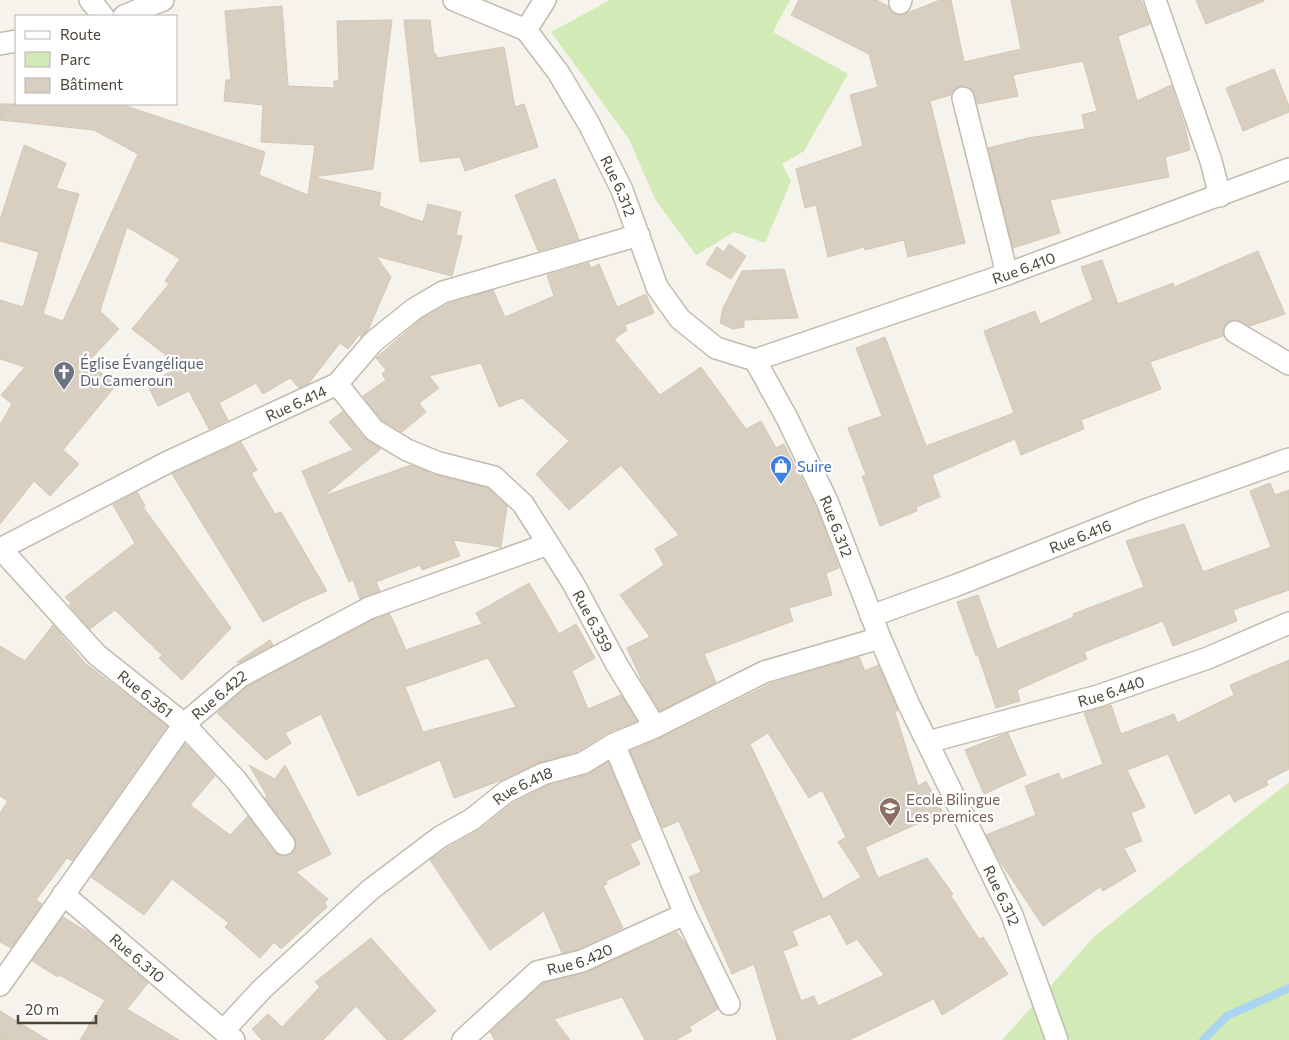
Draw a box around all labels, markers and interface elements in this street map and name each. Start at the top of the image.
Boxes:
legend [15,15,178,105]
text: Route [60,25,101,43]
text: Parc [60,50,90,68]
text: Bâtiment [60,75,123,93]
street label: Rue 6.312 [597,152,640,219]
street label: Rue 6.410 [990,248,1058,287]
place label: Église Évangélique Du Cameroun [80,353,204,389]
church icon: Église Évangélique Du Cameroun [52,360,76,391]
street label: Rue 6.414 [262,381,329,425]
shop icon: Suire [769,454,793,485]
place label: Suire [797,457,832,475]
street label: Rue 6.312 [817,492,857,560]
street label: Rue 6.416 [1046,516,1114,556]
street label: Rue 6.359 [569,587,617,655]
street label: Rue 6.361 [114,666,177,721]
street label: Rue 6.422 [188,666,249,723]
street label: Rue 6.440 [1076,672,1147,710]
street label: Rue 6.418 [489,763,554,808]
place label: Ecole Bilingue Les premices [906,790,1000,825]
school or university icon: Ecole Bilingue Les premices [878,796,902,827]
street label: Rue 6.312 [980,862,1024,928]
street label: Rue 6.310 [106,929,169,986]
street label: Rue 6.420 [545,939,615,978]
scale bar [18,992,95,1024]
text: 20 m [25,1000,59,1018]

